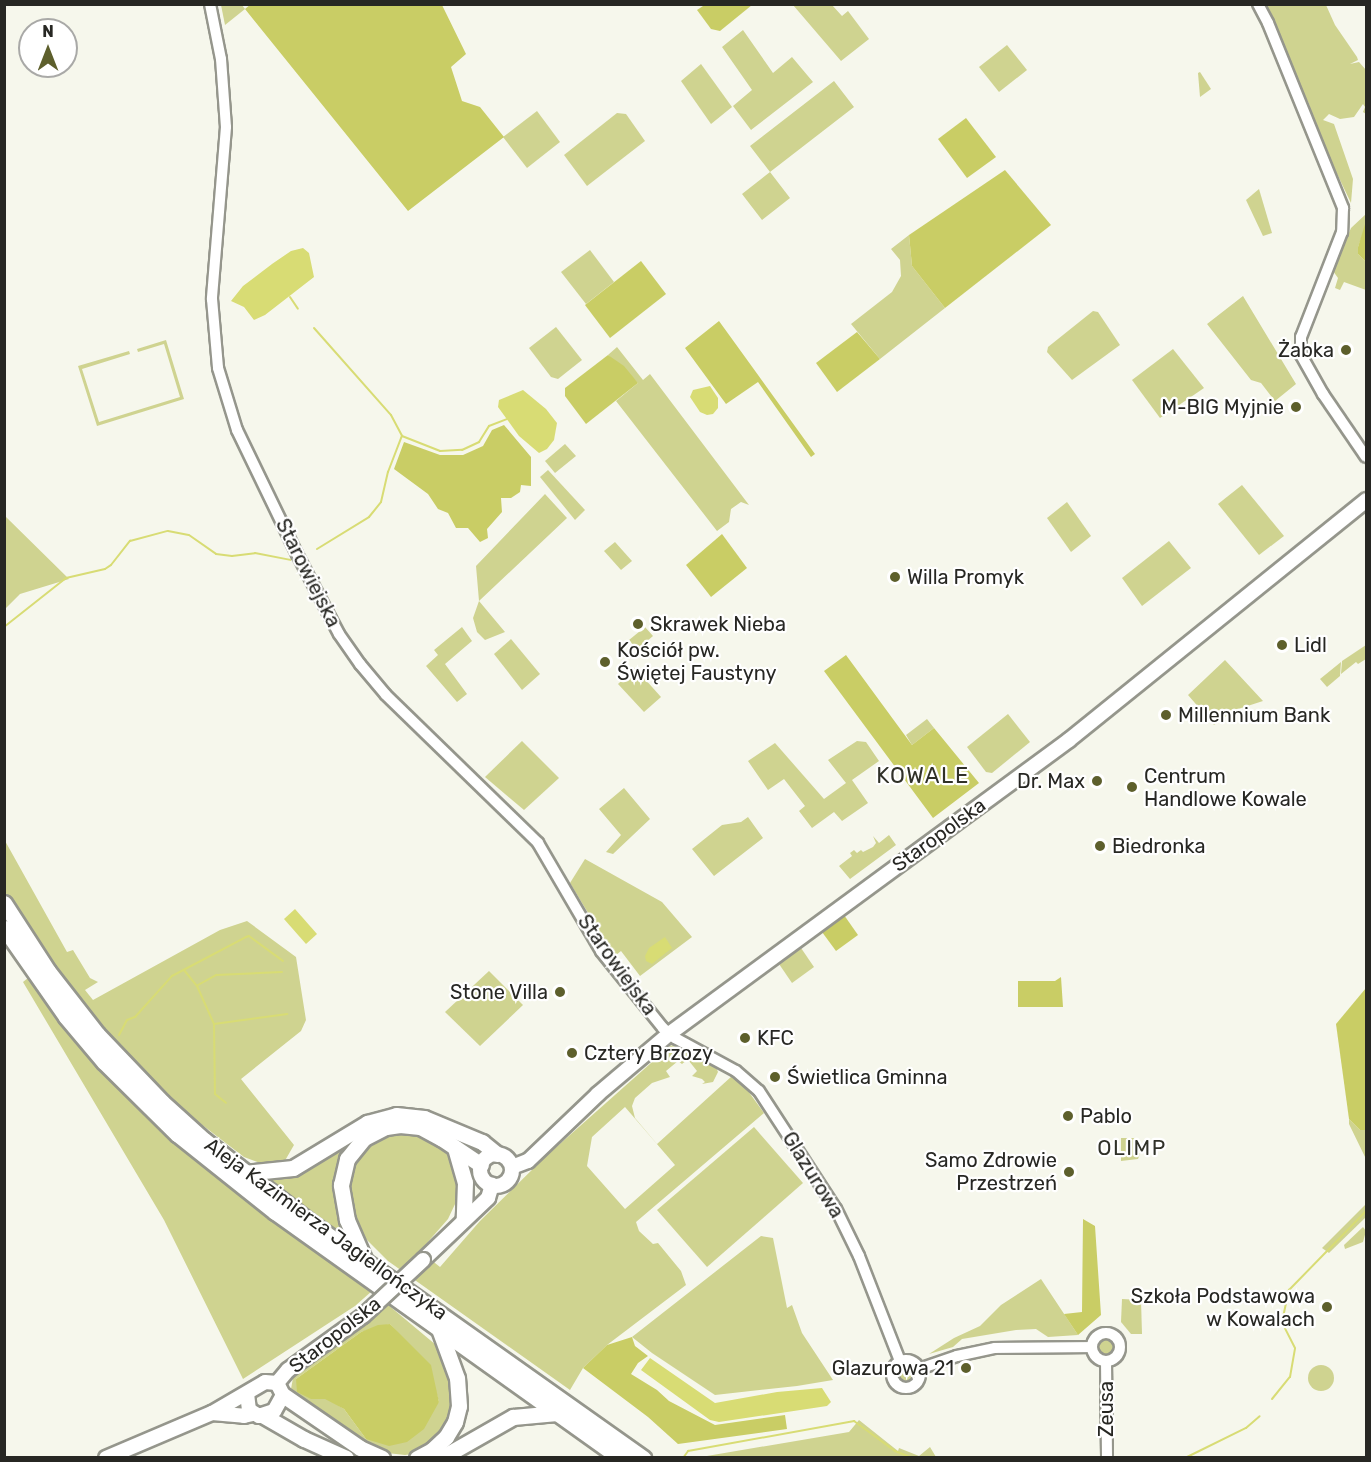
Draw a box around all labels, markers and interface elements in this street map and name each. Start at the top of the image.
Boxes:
north arrow [18,18,78,78]
text: N [42,22,54,41]
place label: Żabka [1278,338,1334,362]
marker: Żabka [1339,343,1353,357]
place label: M-BIG Myjnie [1161,395,1284,419]
marker: M-BIG Myjnie [1289,400,1303,414]
street label: Starowiejska [270,515,346,631]
place label: Willa Promyk [907,565,1024,589]
marker: Willa Promyk [888,570,902,584]
place label: Skrawek Nieba [650,612,786,636]
marker: Skrawek Nieba [631,617,645,631]
place label: Lidl [1294,633,1327,657]
place label: Kościół pw. Świętej Faustyny [617,638,777,685]
marker: Lidl [1275,638,1289,652]
marker: Kościół pw. Świętej Faustyny [598,655,612,669]
place label: Millennium Bank [1178,703,1330,727]
marker: Millennium Bank [1159,708,1173,722]
district label: KOWALE [876,763,970,789]
place label: Centrum Handlowe Kowale [1144,764,1307,811]
place label: Dr. Max [1017,769,1085,793]
marker: Dr. Max [1090,774,1104,788]
marker: Centrum Handlowe Kowale [1125,780,1139,794]
street label: Staropolska [888,793,990,877]
place label: Biedronka [1112,834,1205,858]
marker: Biedronka [1093,839,1107,853]
street label: Starowiejska [572,910,662,1020]
place label: Stone Villa [449,980,548,1004]
marker: Stone Villa [553,985,567,999]
place label: KFC [757,1026,794,1050]
marker: KFC [738,1031,752,1045]
place label: Cztery Brzozy [584,1041,714,1065]
marker: Cztery Brzozy [565,1046,579,1060]
place label: Świetlica Gminna [787,1065,947,1089]
marker: Świetlica Gminna [768,1070,782,1084]
place label: Pablo [1080,1104,1132,1128]
marker: Pablo [1061,1109,1075,1123]
street label: Glazurowa [777,1127,849,1223]
street label: Aleja Kazimierza Jagiellończyka [200,1133,452,1325]
district label: OLIMP [1097,1135,1167,1161]
place label: Samo Zdrowie Przestrzeń [925,1148,1057,1195]
marker: Samo Zdrowie Przestrzeń [1062,1165,1076,1179]
place label: Szkoła Podstawowa w Kowalach [1131,1284,1315,1331]
street label: Staropolska [284,1292,386,1378]
marker: Szkoła Podstawowa w Kowalach [1320,1300,1334,1314]
place label: Glazurowa 21 [832,1356,954,1380]
marker: Glazurowa 21 [959,1361,973,1375]
street label: Zeusa [1094,1381,1118,1437]

